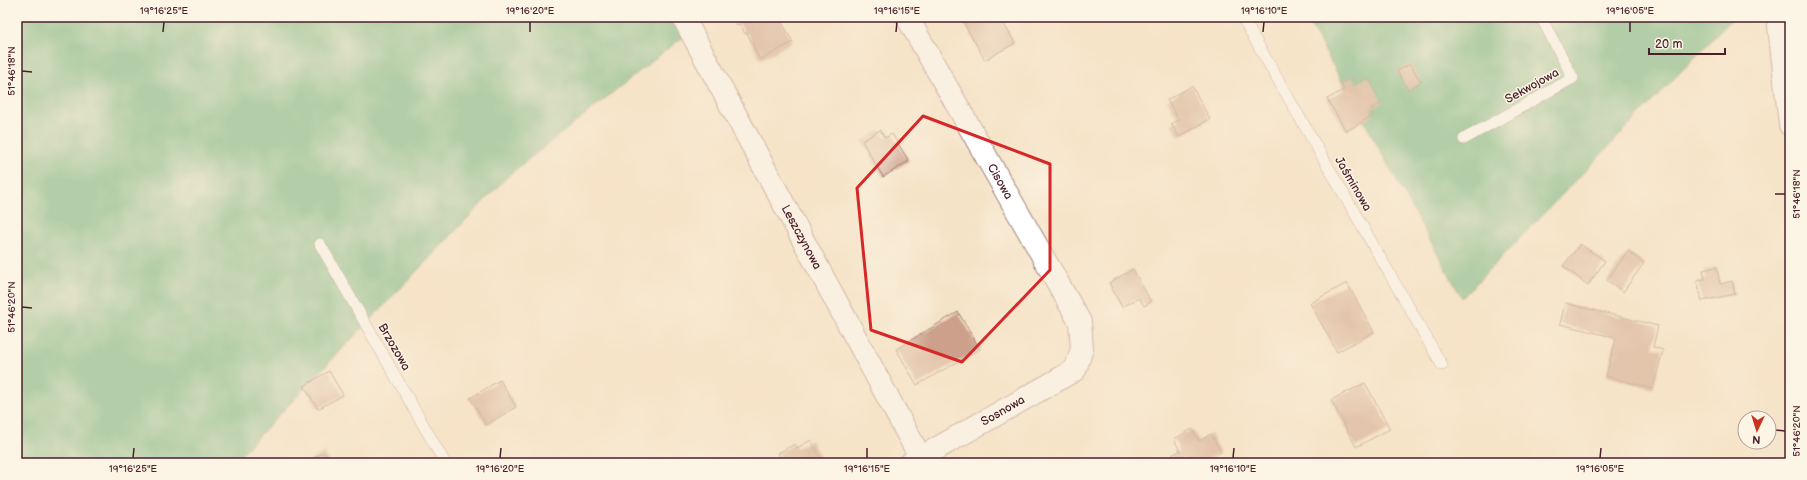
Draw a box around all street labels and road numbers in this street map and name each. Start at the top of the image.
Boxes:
street label: Sekwojowa [1502,65,1562,107]
street label: Jaśminowa [1331,154,1375,214]
street label: Cisowa [984,161,1016,202]
street label: Leszczynowa [778,202,825,272]
street label: Brzozowa [374,321,414,374]
street label: Sosnowa [978,392,1028,430]

